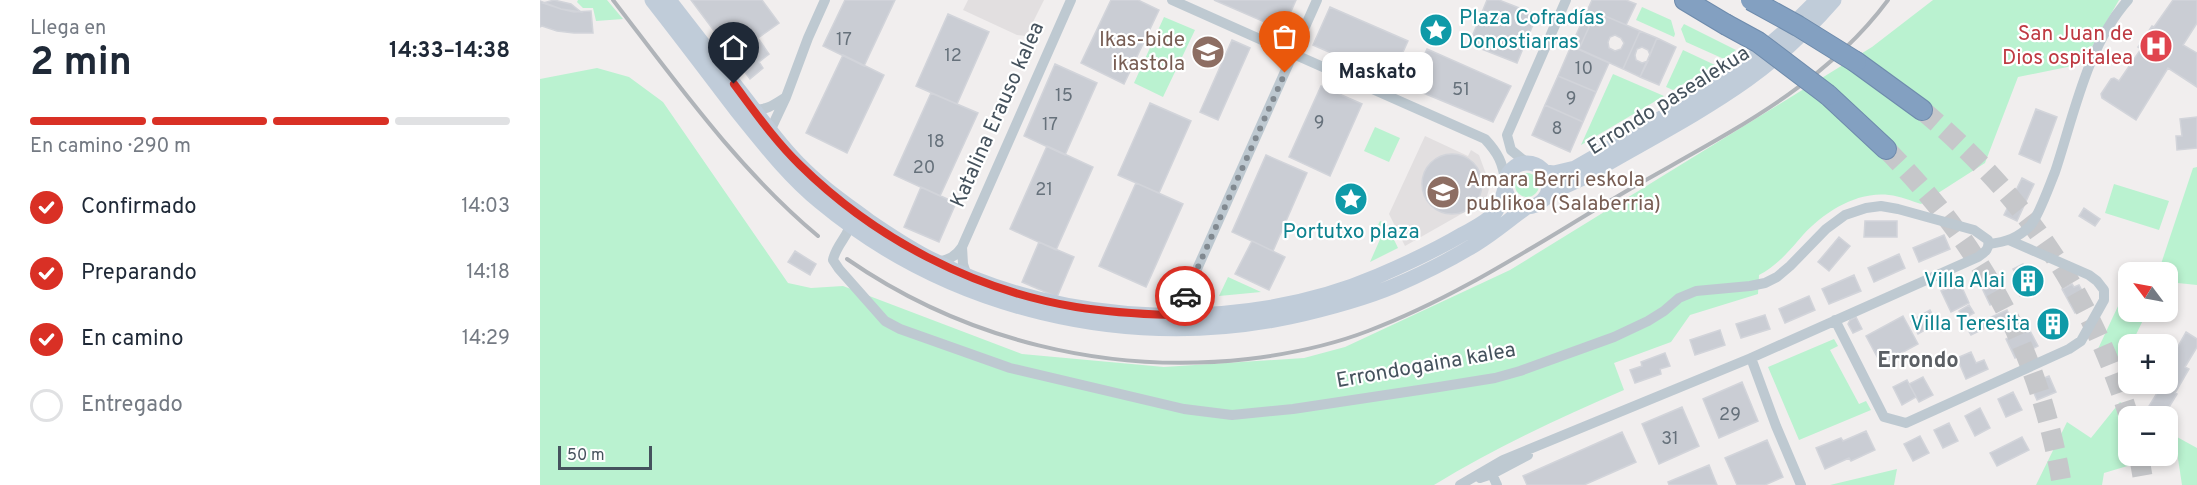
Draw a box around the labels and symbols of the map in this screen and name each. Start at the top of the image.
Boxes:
place label: Plaza Cofradías Donostiarras [1459,5,1605,56]
pin [1259,11,1310,73]
place icon: Plaza Cofradías Donostiarras [1418,12,1454,48]
street label: Katalina Erauso kalea [945,18,1051,212]
place label: San Juan de Dios ospitalea [2002,21,2133,72]
pin [708,22,759,84]
place label: Ikas-bide ikastola [1099,27,1185,78]
hospital icon: San Juan de Dios ospitalea [2138,28,2174,64]
house number: 17 [836,29,852,52]
school or university icon: Ikas-bide ikastola [1190,34,1226,70]
street label: Errondo pasealekua [1583,40,1755,162]
house number: 12 [944,45,962,68]
callout: Maskato [1321,52,1432,94]
house number: 10 [1575,58,1593,81]
house number: 51 [1452,79,1470,102]
house number: 15 [1055,85,1073,108]
house number: 9 [1566,88,1576,111]
house number: 9 [1314,112,1324,135]
house number: 17 [1042,114,1058,137]
house number: 8 [1552,118,1563,141]
house number: 18 [927,131,945,154]
house number: 20 [913,157,935,180]
place label: Amara Berri eskola publikoa (Salaberria) [1466,167,1661,218]
school or university icon: Amara Berri eskola publikoa (Salaberria) [1425,174,1461,210]
house number: 21 [1035,179,1053,202]
place icon: Portutxo plaza [1333,181,1369,217]
place label: Portutxo plaza [1283,219,1419,246]
north arrow [2118,262,2178,322]
building icon: Villa Alai [2010,263,2046,299]
courier [1155,266,1215,326]
place label: Villa Alai [1924,268,2005,295]
building icon: Villa Teresita [2035,306,2071,342]
place label: Villa Teresita [1910,311,2030,338]
street label: Errondogaina kalea [1334,337,1518,395]
district label: Errondo [1877,348,1959,375]
house number: 29 [1719,404,1741,427]
house number: 31 [1661,428,1679,451]
scale bar [558,443,652,470]

